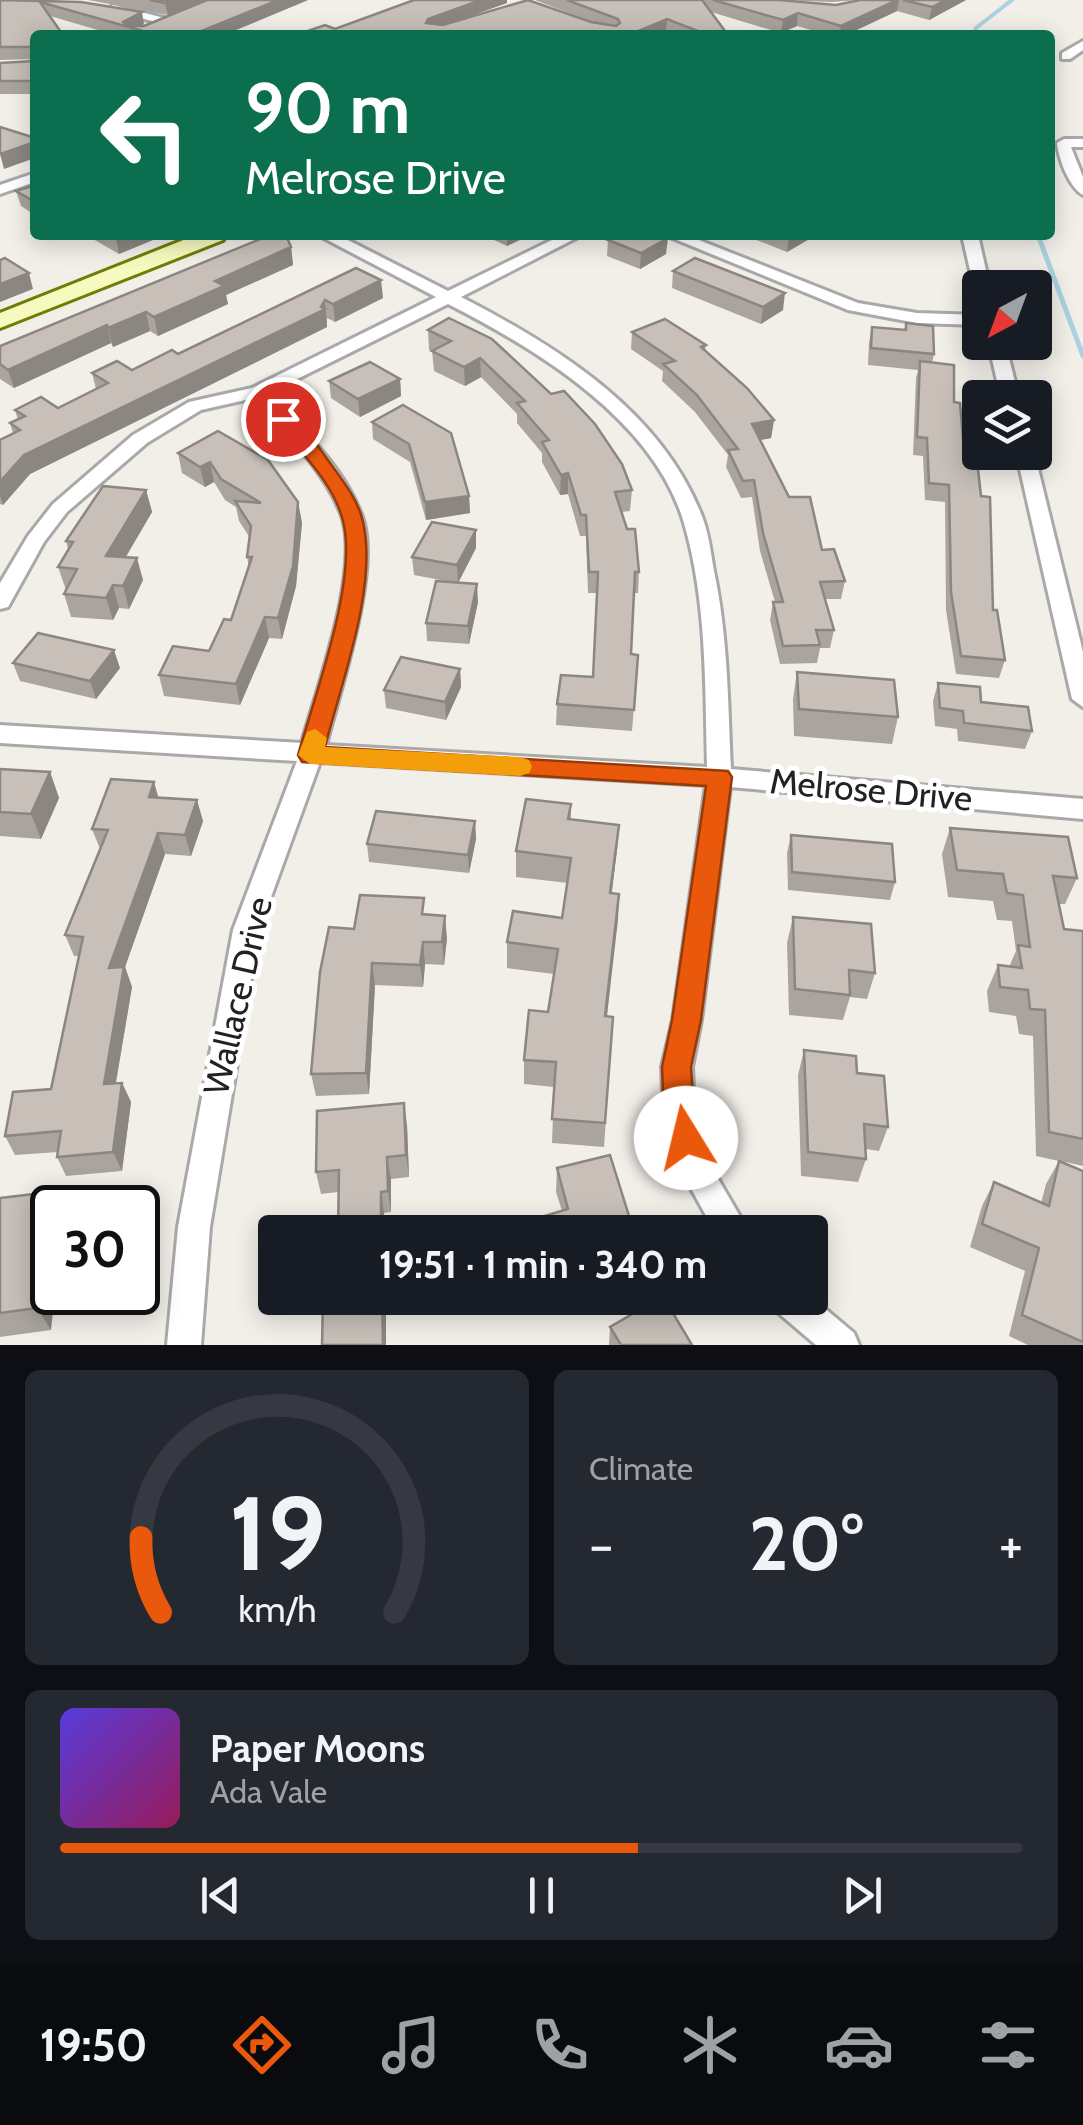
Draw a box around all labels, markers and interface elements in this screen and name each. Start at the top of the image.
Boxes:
text: 90 m [245,65,410,151]
icon: left [80,70,210,200]
text: Melrose Drive [245,151,506,205]
north arrow [962,270,1052,360]
map controls [962,270,1052,470]
pin [241,377,326,462]
button: layers [962,380,1052,470]
icon: arrive [256,392,311,447]
street label: Melrose Drive [768,759,974,820]
street label: Wallace Drive [194,893,281,1099]
position arrow [634,1086,738,1190]
speed limit sign: 30 [30,1185,160,1315]
text: 19:51 · 1 min · 340 m [379,1241,707,1288]
text: Climate [589,1449,693,1488]
text: 19 [229,1470,325,1596]
text: 20° [749,1498,863,1589]
text: − [589,1511,613,1578]
text: + [999,1511,1023,1578]
text: km/h [238,1588,316,1631]
text: Paper Moons [210,1725,425,1772]
text: Ada Vale [210,1772,327,1811]
icon: previous [193,1868,248,1923]
icon: pause [514,1868,569,1923]
icon: next [835,1868,890,1923]
icon: directions [227,2010,297,2080]
icon: music [376,2010,446,2080]
icon: phone [525,2010,595,2080]
icon: climate [675,2010,745,2080]
icon: car [824,2010,894,2080]
icon: filters [973,2010,1043,2080]
text: 19:50 [40,2018,147,2072]

